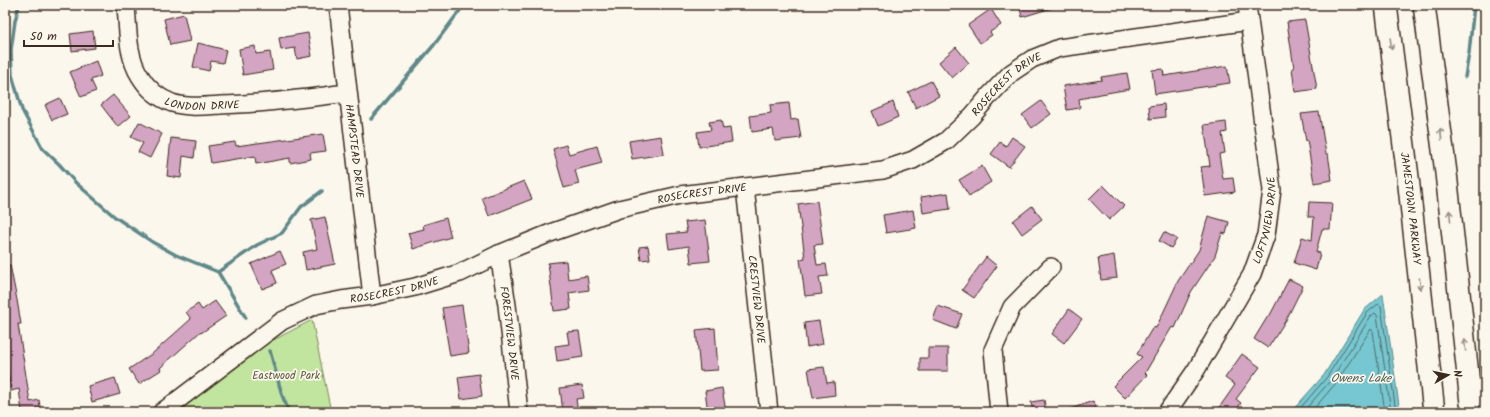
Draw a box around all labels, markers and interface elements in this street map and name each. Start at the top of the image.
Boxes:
scale bar [24,22,113,48]
text: 50 m [30,27,57,46]
one-way arrow [1387,37,1395,50]
street label: ROSECREST DRIVE [967,48,1045,121]
street label: LONDON DRIVE [161,93,241,116]
street label: HAMPSTEAD DRIVE [340,103,369,200]
one-way arrow [1437,128,1445,141]
street label: JAMESTOWN PARKWAY [1395,151,1426,266]
street label: LOFTYVIEW DRIVE [1248,175,1282,267]
street label: ROSECREST DRIVE [655,179,748,210]
one-way arrow [1447,210,1454,223]
street label: CRESTVIEW DRIVE [742,254,770,345]
street label: ROSECREST DRIVE [349,272,442,309]
one-way arrow [1416,277,1423,290]
street label: FORESTVIEW DRIVE [494,285,523,382]
one-way arrow [1461,339,1468,352]
north arrow [1428,355,1468,395]
park label: Eastwood Park [252,367,321,385]
water label: Owens Lake [1331,369,1393,388]
text: N [1447,369,1466,378]

